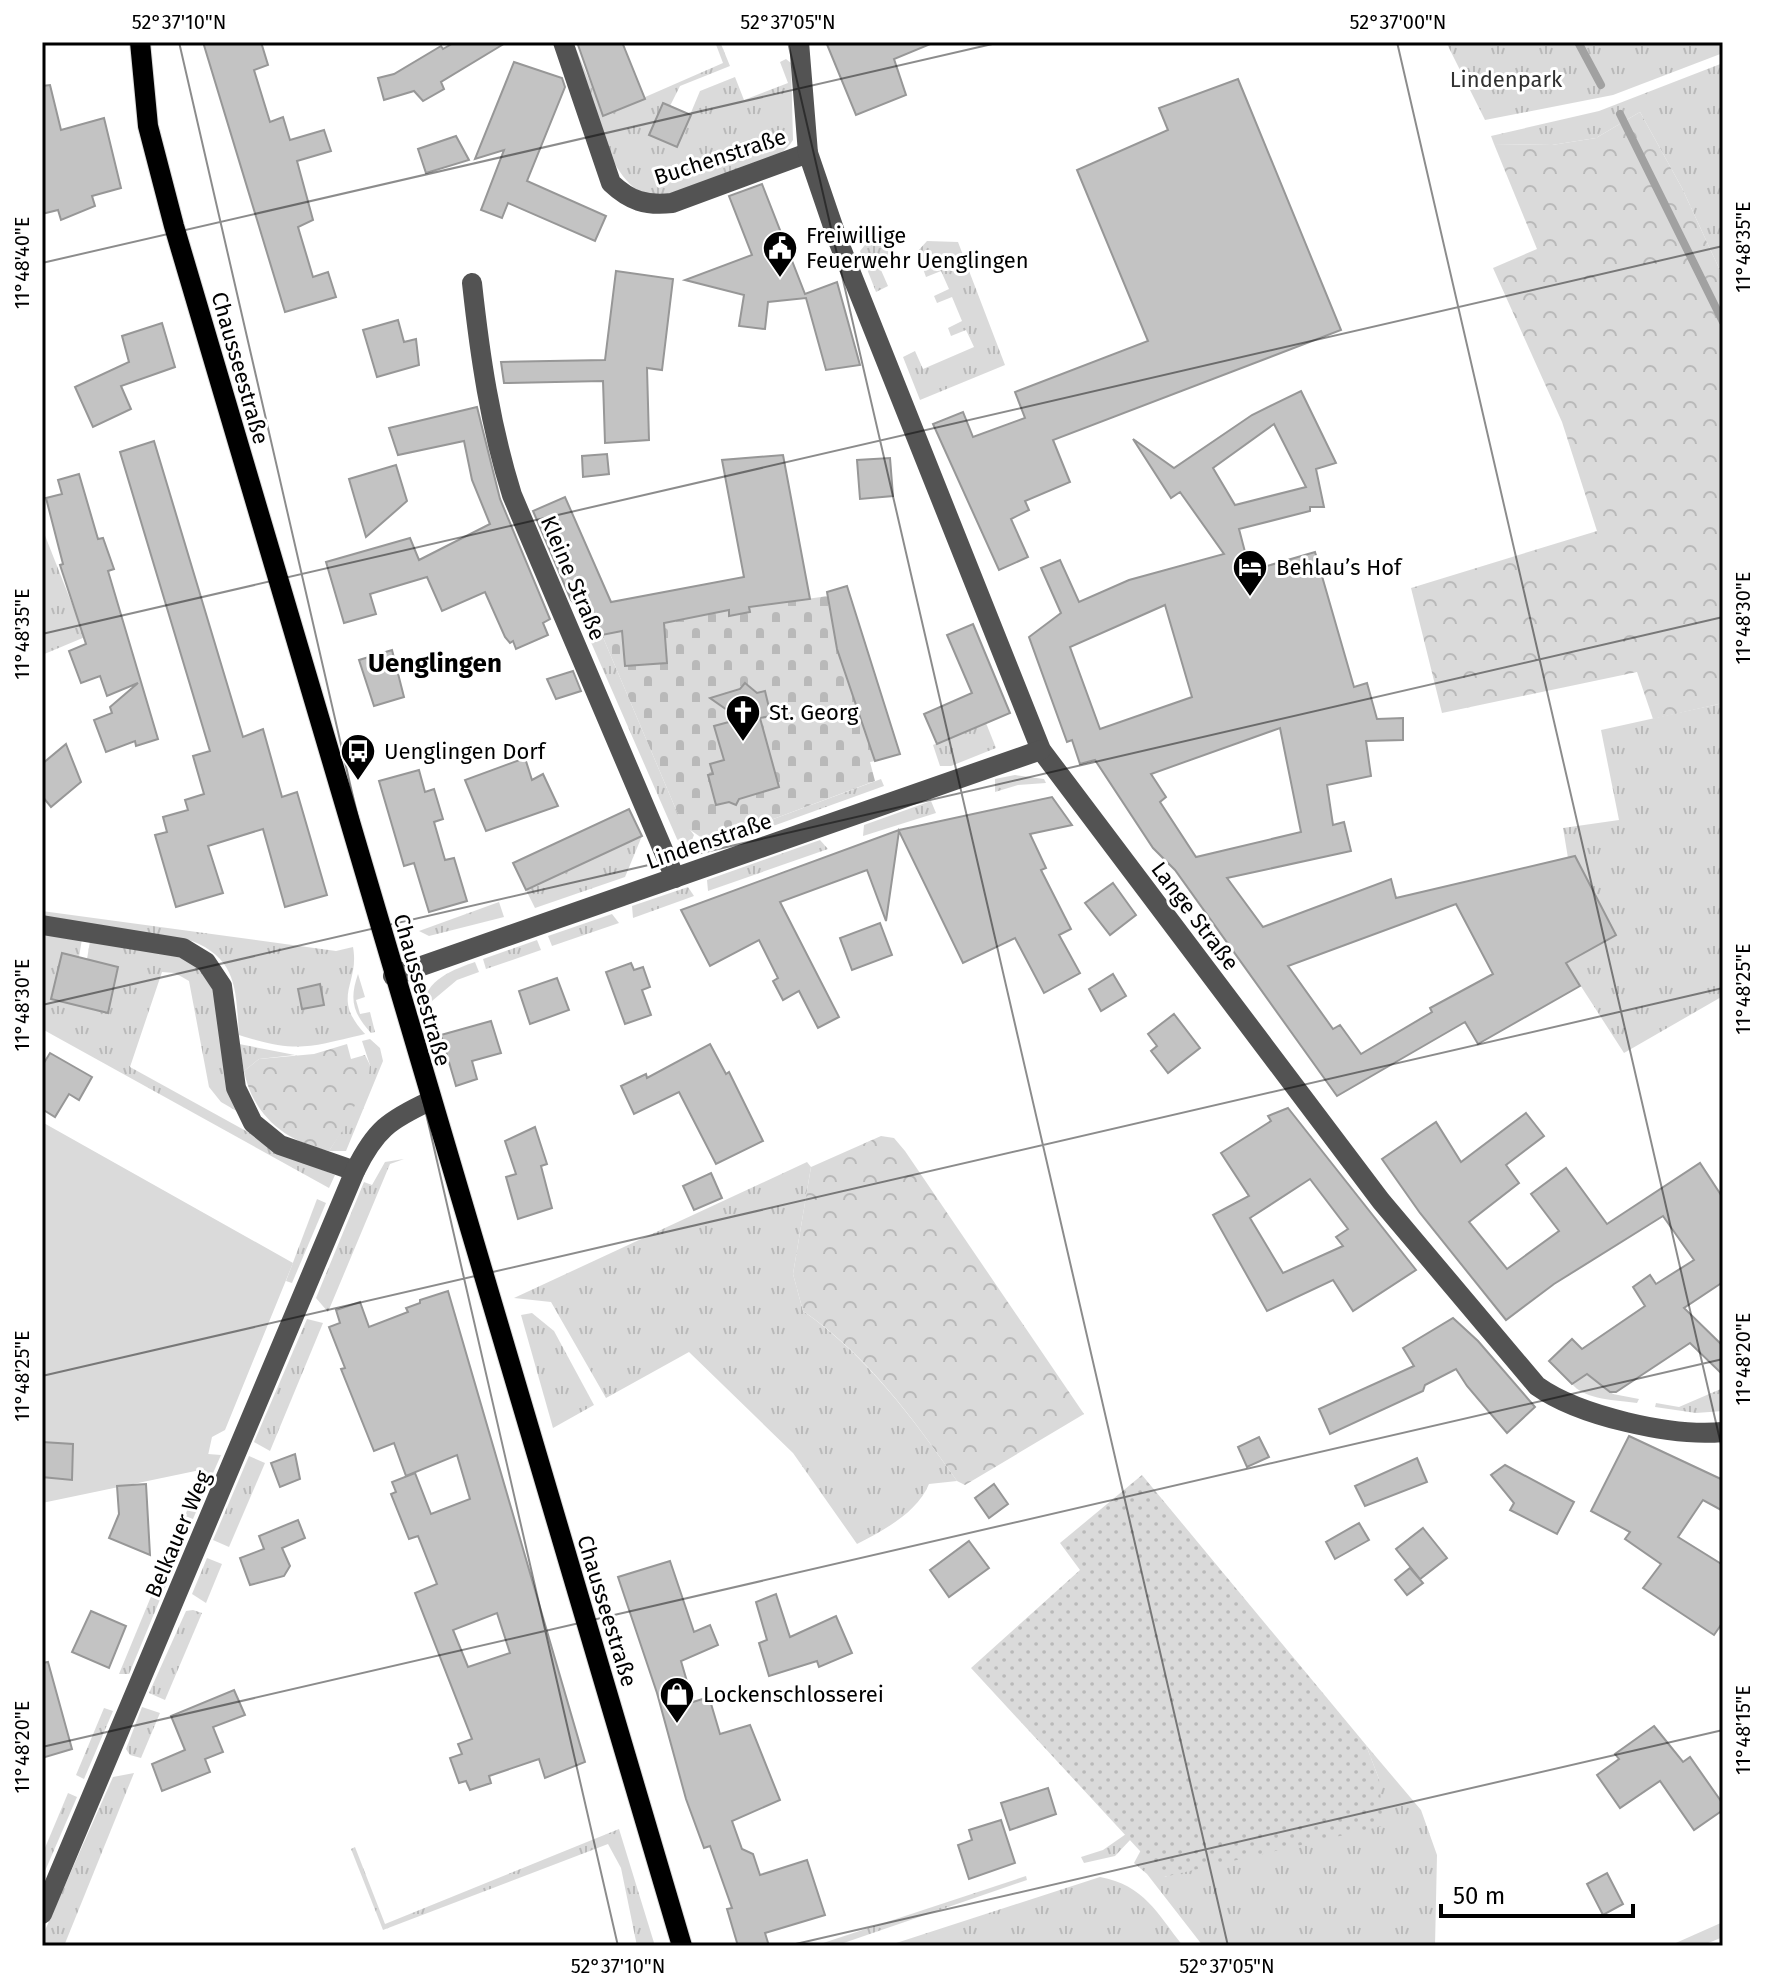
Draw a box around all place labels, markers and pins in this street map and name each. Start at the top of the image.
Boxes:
place label: Freiwillige Feuerwehr Uenglingen [806,222,1029,274]
public building icon: Freiwillige Feuerwehr Uenglingen [761,229,799,279]
hotel icon: Behlau’s Hof [1231,548,1269,598]
place label: Behlau’s Hof [1276,554,1403,581]
church icon: St. Georg [724,693,762,743]
place label: St. Georg [769,699,859,726]
bus stop icon: Uenglingen Dorf [339,732,377,782]
place label: Uenglingen Dorf [384,738,547,765]
shop icon: Lockenschlosserei [658,1675,696,1725]
place label: Lockenschlosserei [703,1681,884,1708]

